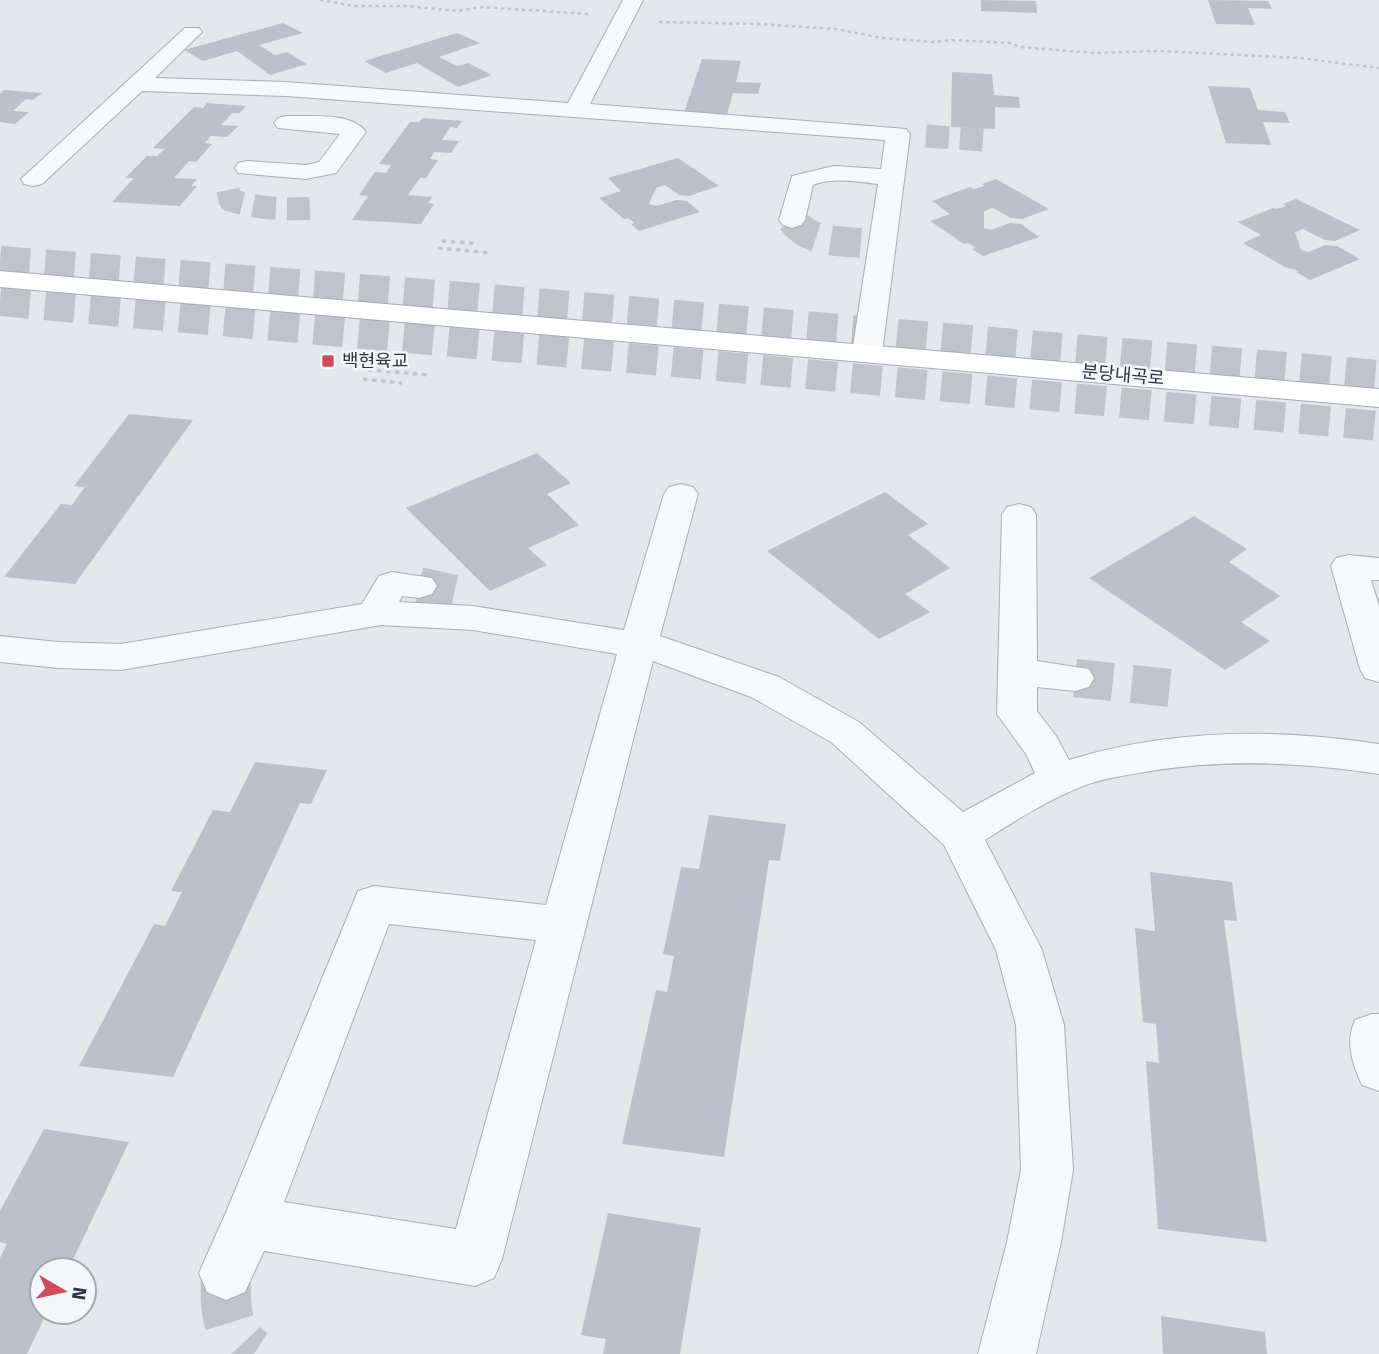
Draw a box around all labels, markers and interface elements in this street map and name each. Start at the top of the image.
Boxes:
place label: 백현육교 [342,350,408,372]
marker: 백현육교 [320,353,336,369]
street label: 분당내곡로 [1081,360,1165,390]
north arrow [28,1256,98,1326]
text: N [67,1286,92,1302]

